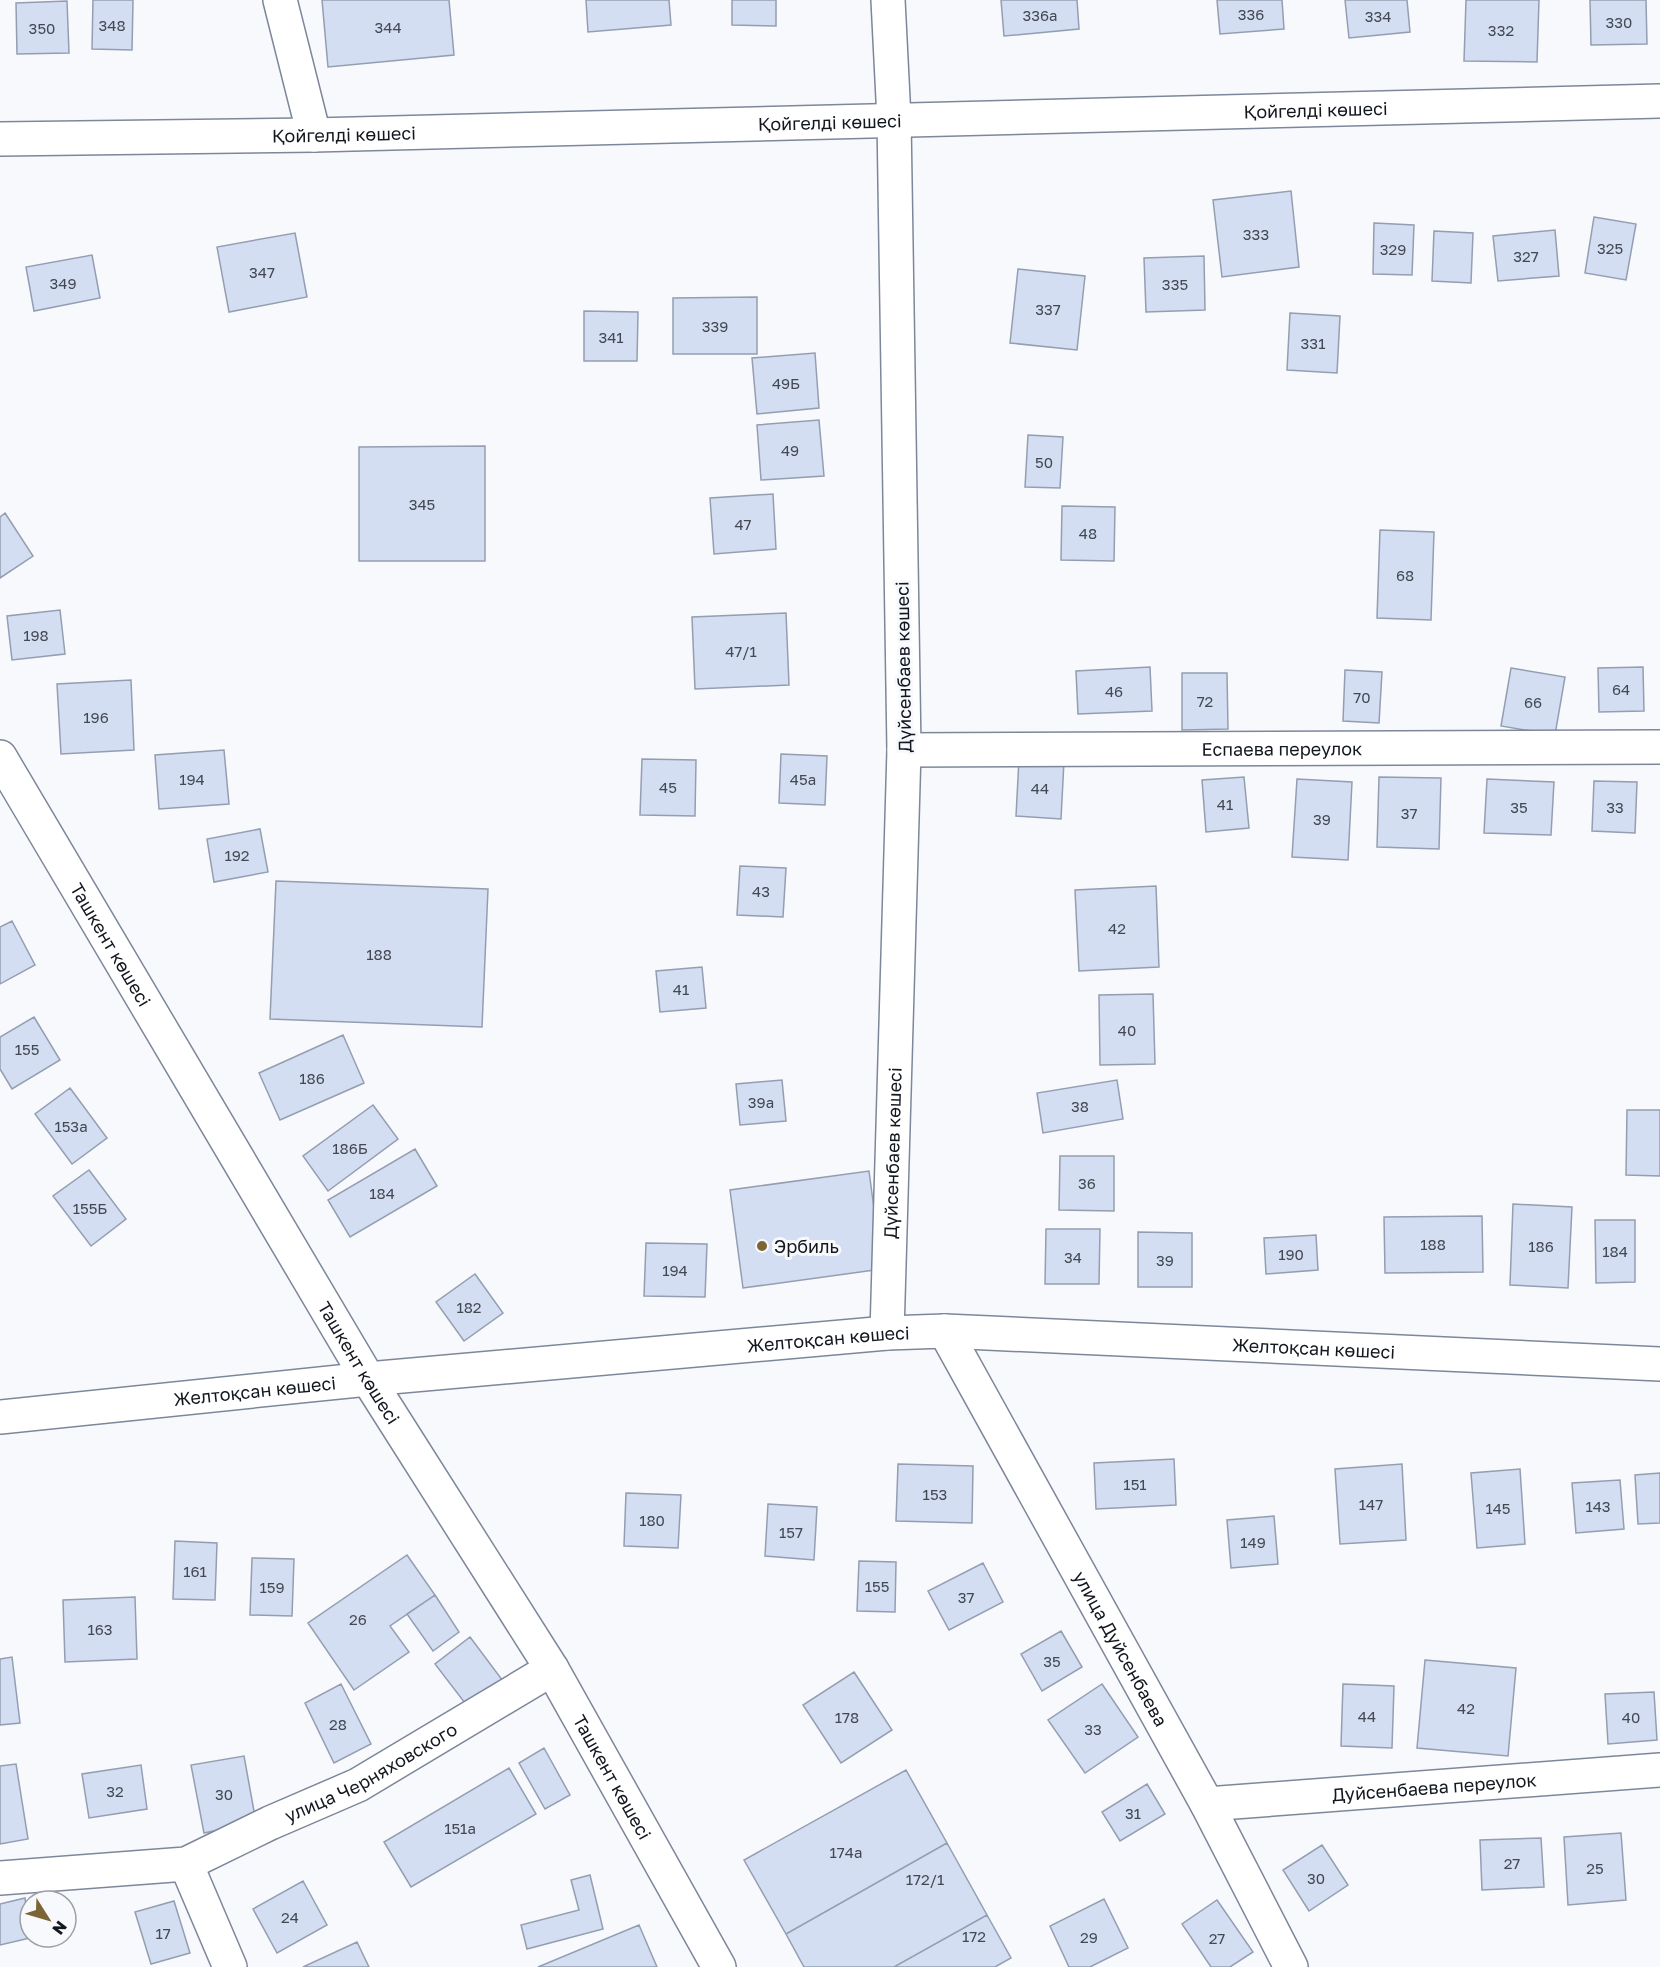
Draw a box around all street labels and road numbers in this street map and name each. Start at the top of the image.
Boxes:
street label: Қойгелді көшесі [1243,97,1388,123]
street label: Қойгелді көшесі [758,109,902,135]
street label: Қойгелді көшесі [272,121,416,147]
street label: Дүйсенбаев көшесі [891,581,915,753]
street label: Еспаева переулок [1202,737,1362,760]
street label: Ташкент көшесі [66,879,156,1010]
street label: Дүйсенбаев көшесі [879,1067,906,1239]
street label: Ташкент көшесі [313,1297,405,1428]
street label: Желтоқсан көшесі [746,1321,910,1356]
street label: Желтоқсан көшесі [1232,1333,1396,1363]
street label: Желтоқсан көшесі [172,1371,337,1410]
street label: улица Дуйсенбаева [1069,1567,1173,1730]
street label: Ташкент көшесі [569,1711,656,1843]
street label: улица Черняховского [281,1717,461,1826]
street label: Дуйсенбаева переулок [1331,1768,1537,1806]

